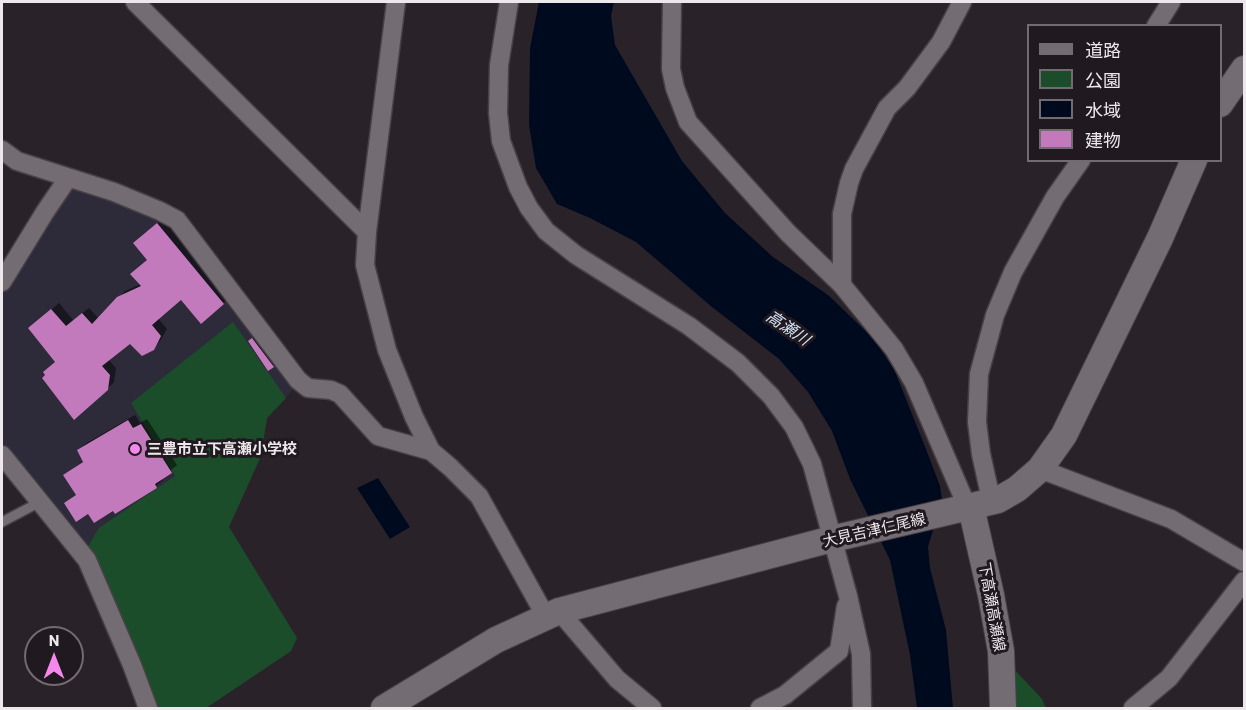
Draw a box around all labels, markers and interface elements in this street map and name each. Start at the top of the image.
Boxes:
legend [1027,24,1222,162]
text: 道路 [1085,39,1121,61]
text: 公園 [1085,69,1121,91]
text: 水域 [1085,99,1121,121]
text: 建物 [1085,129,1121,151]
water label: 高瀬川 [763,307,813,349]
place label: 三豊市立下高瀬小学校 [147,440,297,458]
marker: 三豊市立下高瀬小学校 [128,442,142,456]
street label: 大見吉津仁尾線 [821,509,927,551]
street label: 下高瀬高瀬線 [975,561,1009,653]
north arrow [24,626,84,686]
text: N [49,630,59,649]

